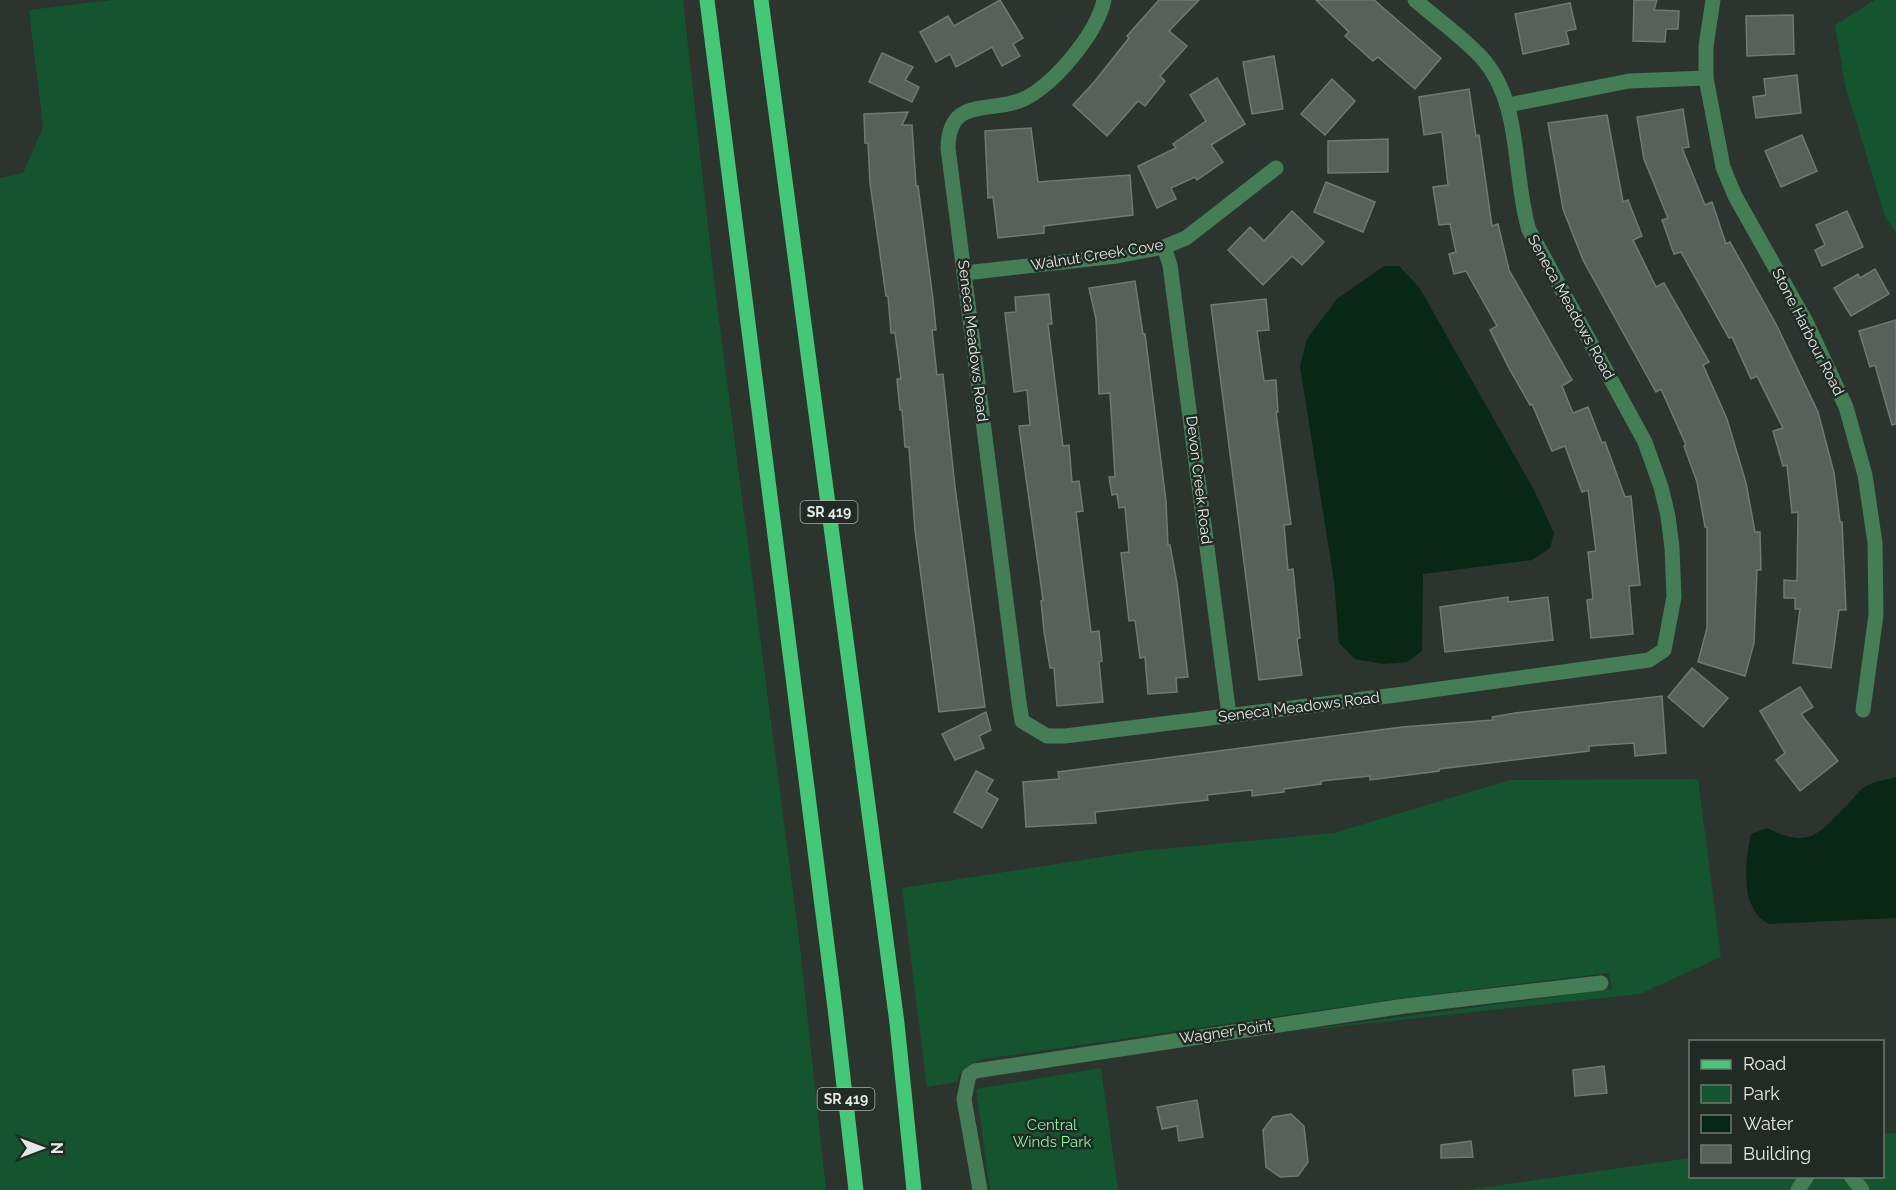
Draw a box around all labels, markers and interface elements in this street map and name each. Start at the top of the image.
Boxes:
street label: Seneca Meadows Road [1524,231,1618,383]
street label: Walnut Creek Cove [1030,236,1165,274]
street label: Seneca Meadows Road [954,259,992,423]
street label: Stone Harbour Road [1768,265,1848,399]
street label: Devon Creek Road [1182,415,1216,545]
road number: SR 419 [800,501,858,523]
street label: Seneca Meadows Road [1217,688,1381,726]
street label: Wagner Point [1178,1017,1274,1047]
legend [1689,1040,1884,1178]
text: Road [1743,1053,1786,1074]
text: Park [1743,1083,1780,1104]
road number: SR 419 [818,1088,874,1110]
text: Water [1743,1113,1794,1134]
park label: Central Winds Park [1013,1116,1091,1151]
north arrow [12,1118,72,1178]
text: N [47,1142,66,1154]
text: Building [1743,1143,1811,1164]

